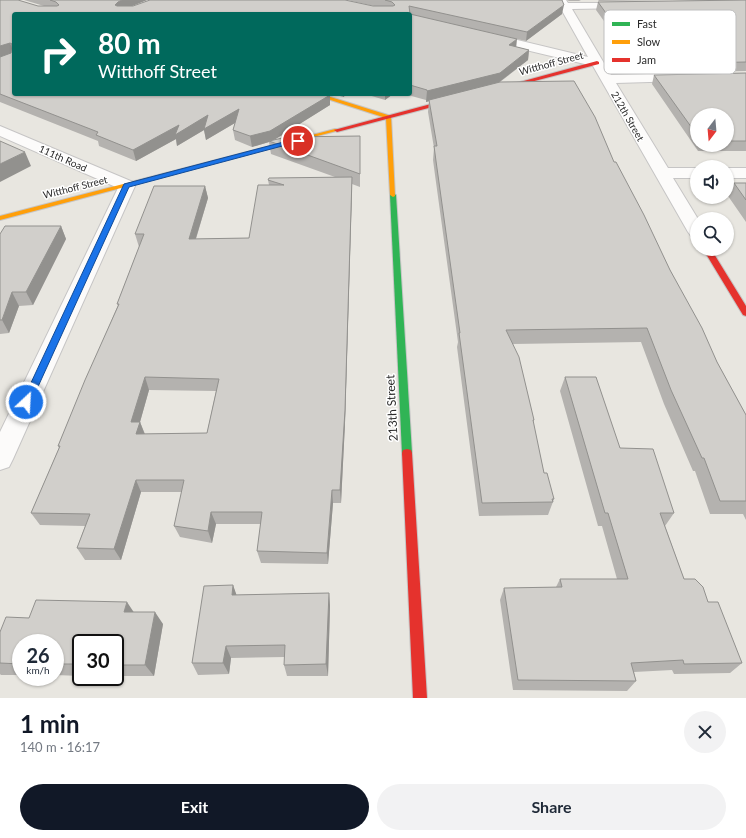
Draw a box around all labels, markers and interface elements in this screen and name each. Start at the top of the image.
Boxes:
legend [604,10,736,74]
text: Fast [637,17,657,30]
text: 80 m [98,26,161,60]
icon: right [32,28,84,80]
text: Slow [637,35,661,48]
street label: Witthoff Street [518,49,585,77]
text: Jam [637,53,656,66]
text: Witthoff Street [98,60,217,82]
street label: 212th Street [609,89,647,143]
north arrow [690,108,734,152]
map controls [690,108,734,256]
pin [281,124,315,158]
icon: arrive [287,130,309,152]
street label: 111th Road [37,142,89,174]
button: sound [690,160,734,204]
street label: Witthoff Street [41,173,109,201]
button: search [690,212,734,256]
street label: 213th Street [382,374,401,442]
position arrow [5,381,47,423]
speed limit sign: 30 [72,634,124,686]
text: 26 [26,643,50,667]
text: km/h [26,664,50,676]
text: 1 min [20,709,80,738]
button: close [684,711,726,753]
text: 140 m · 16:17 [20,739,100,755]
button: Exit [20,784,369,830]
button: Share [377,784,726,830]

